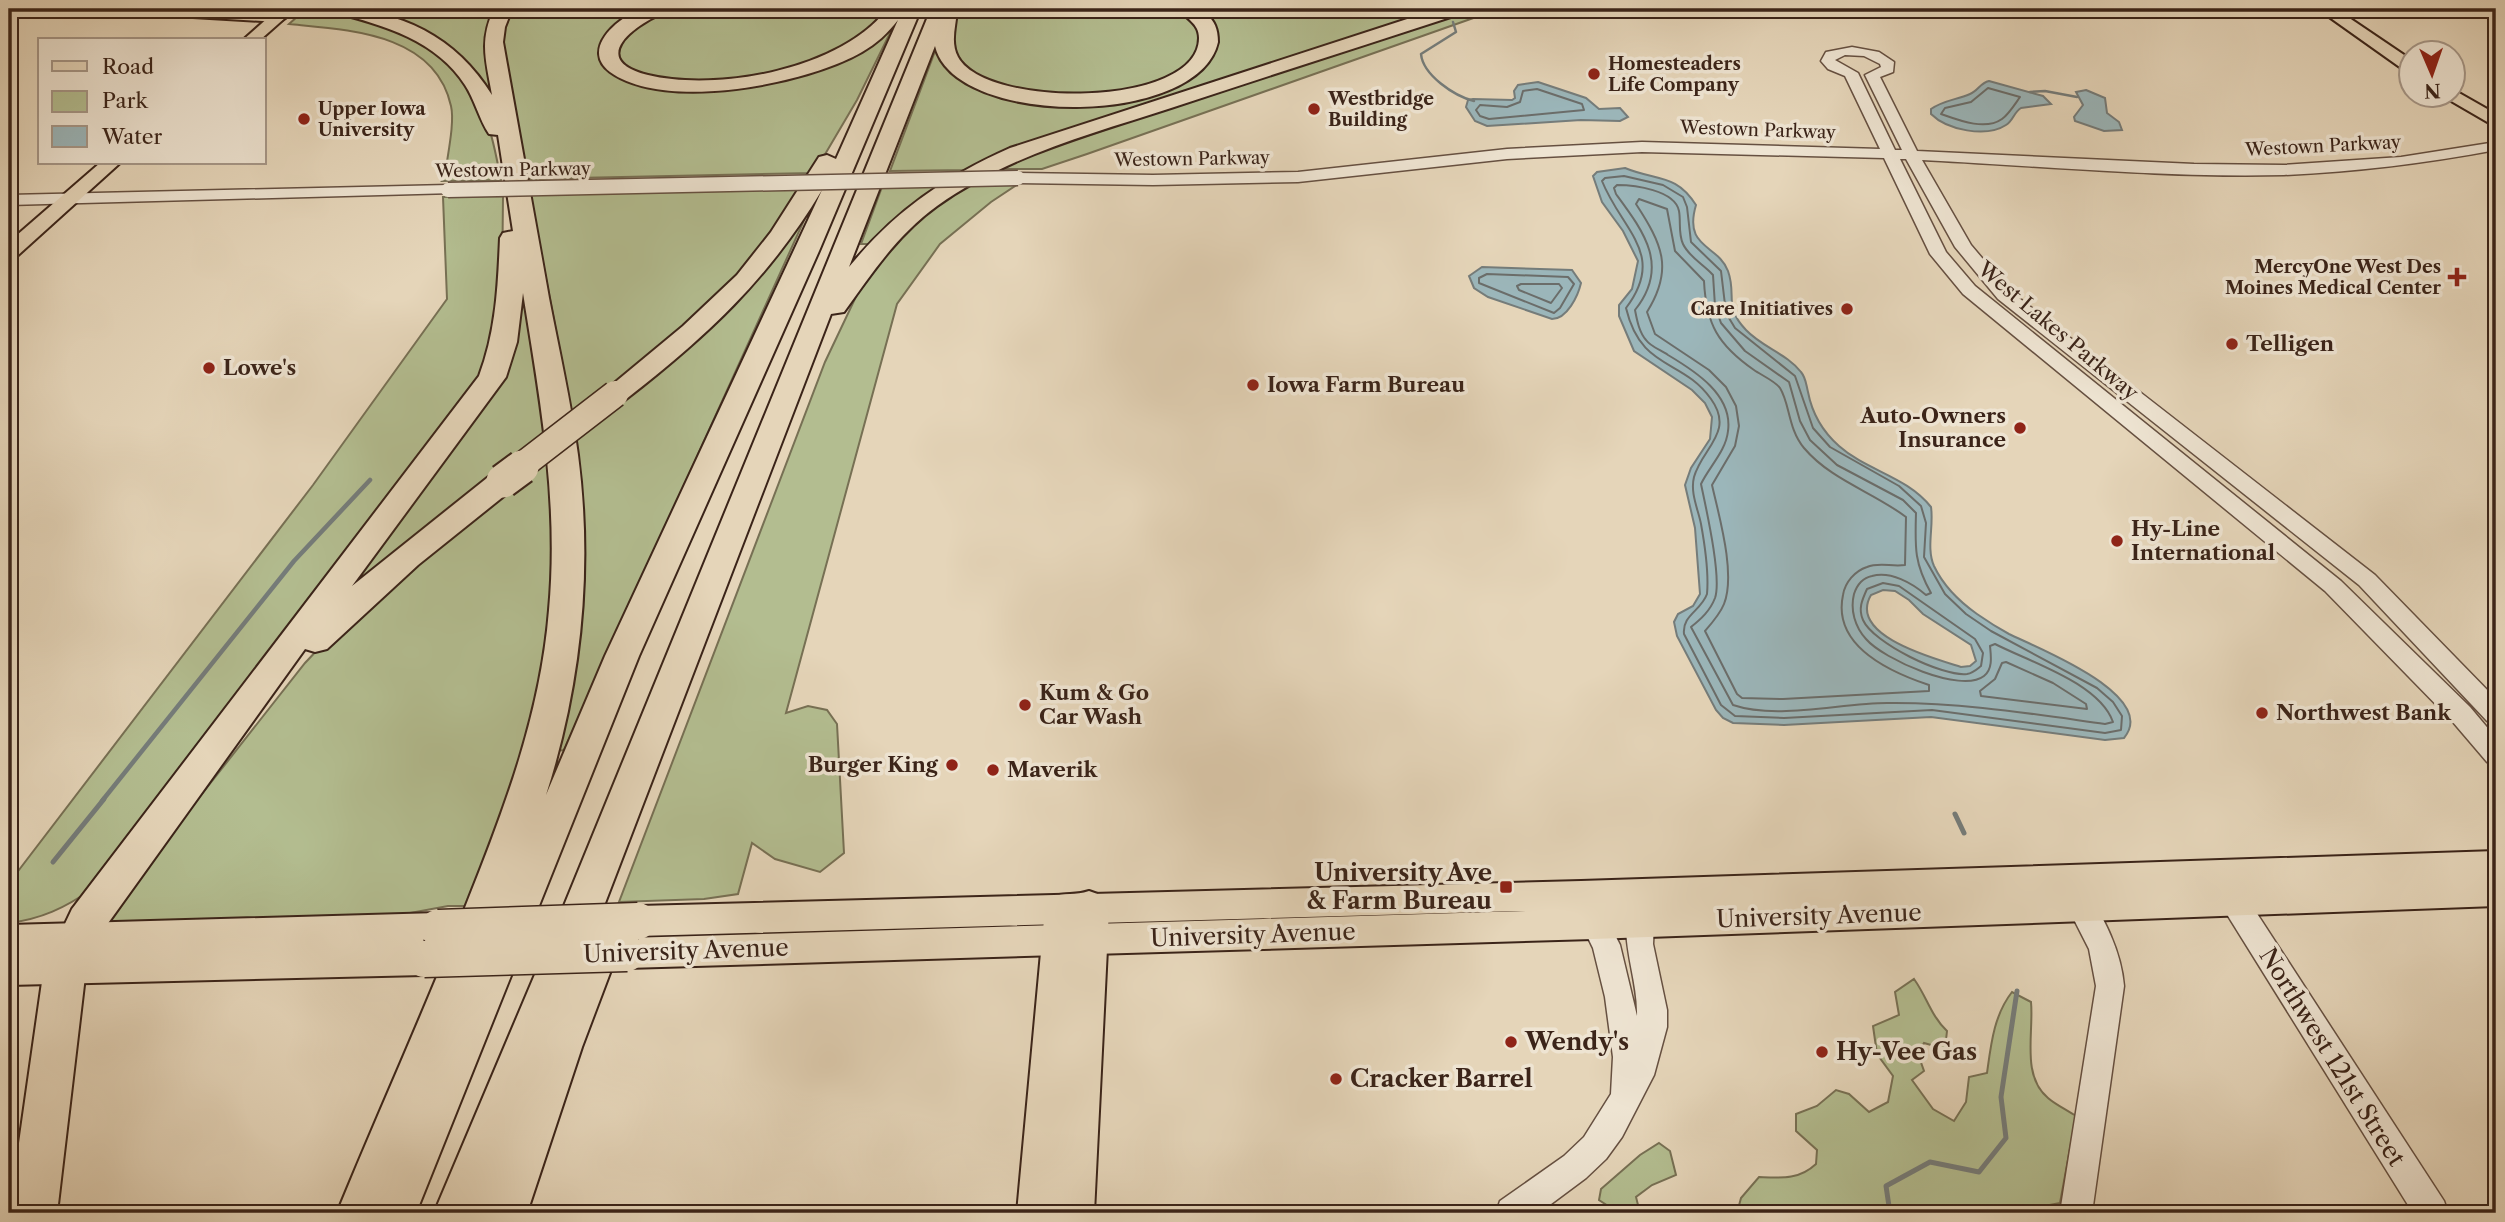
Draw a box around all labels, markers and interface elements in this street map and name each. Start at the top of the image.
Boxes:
legend [38,38,266,164]
north arrow [2396,38,2466,108]
place label: Homesteaders Life Company [1608,53,1741,96]
text: Road [102,54,154,79]
marker: Homesteaders Life Company [1586,66,1602,82]
text: N [2424,79,2441,102]
text: Park [102,88,148,113]
place label: Westbridge Building [1327,88,1434,131]
place label: Upper Iowa University [318,98,426,141]
marker: Westbridge Building [1306,101,1322,117]
marker: Upper Iowa University [296,111,312,127]
street label: Westown Parkway [1679,116,1837,144]
text: Water [101,124,162,149]
street label: Westown Parkway [2244,131,2402,161]
street label: Westown Parkway [1113,147,1271,171]
street label: Westown Parkway [434,158,592,182]
street label: West Lakes Parkway [1972,256,2144,405]
place label: MercyOne West Des Moines Medical Center [2225,256,2441,299]
marker: MercyOne West Des Moines Medical Center [2447,267,2467,287]
place label: Care Initiatives [1691,298,1833,320]
marker: Care Initiatives [1839,301,1855,317]
place label: Telligen [2246,331,2335,356]
marker: Telligen [2224,336,2240,352]
place label: Lowe's [223,355,296,380]
marker: Lowe's [201,360,217,376]
place label: Iowa Farm Bureau [1267,372,1465,397]
marker: Iowa Farm Bureau [1245,377,1261,393]
place label: Auto-Owners Insurance [1859,403,2006,452]
marker: Auto-Owners Insurance [2012,420,2028,436]
place label: Hy-Line International [2131,516,2275,565]
marker: Hy-Line International [2109,533,2125,549]
place label: Kum & Go Car Wash [1039,680,1149,729]
marker: Kum & Go Car Wash [1017,697,1033,713]
place label: Northwest Bank [2276,700,2452,725]
marker: Northwest Bank [2254,705,2270,721]
place label: Burger King [808,752,939,777]
marker: Burger King [944,757,960,773]
place label: Maverik [1007,757,1098,782]
marker: Maverik [985,762,1001,778]
place label: University Ave & Farm Bureau [1306,858,1492,915]
marker: University Ave & Farm Bureau [1498,879,1514,895]
street label: University Avenue [1716,897,1922,934]
street label: University Avenue [1150,916,1356,953]
street label: University Avenue [583,932,789,969]
street label: Northwest 121st Street [2253,942,2412,1172]
place label: Wendy's [1524,1027,1629,1056]
marker: Wendy's [1503,1034,1519,1050]
place label: Hy-Vee Gas [1836,1037,1977,1066]
marker: Hy-Vee Gas [1814,1044,1830,1060]
place label: Cracker Barrel [1350,1064,1533,1093]
marker: Cracker Barrel [1328,1071,1344,1087]

